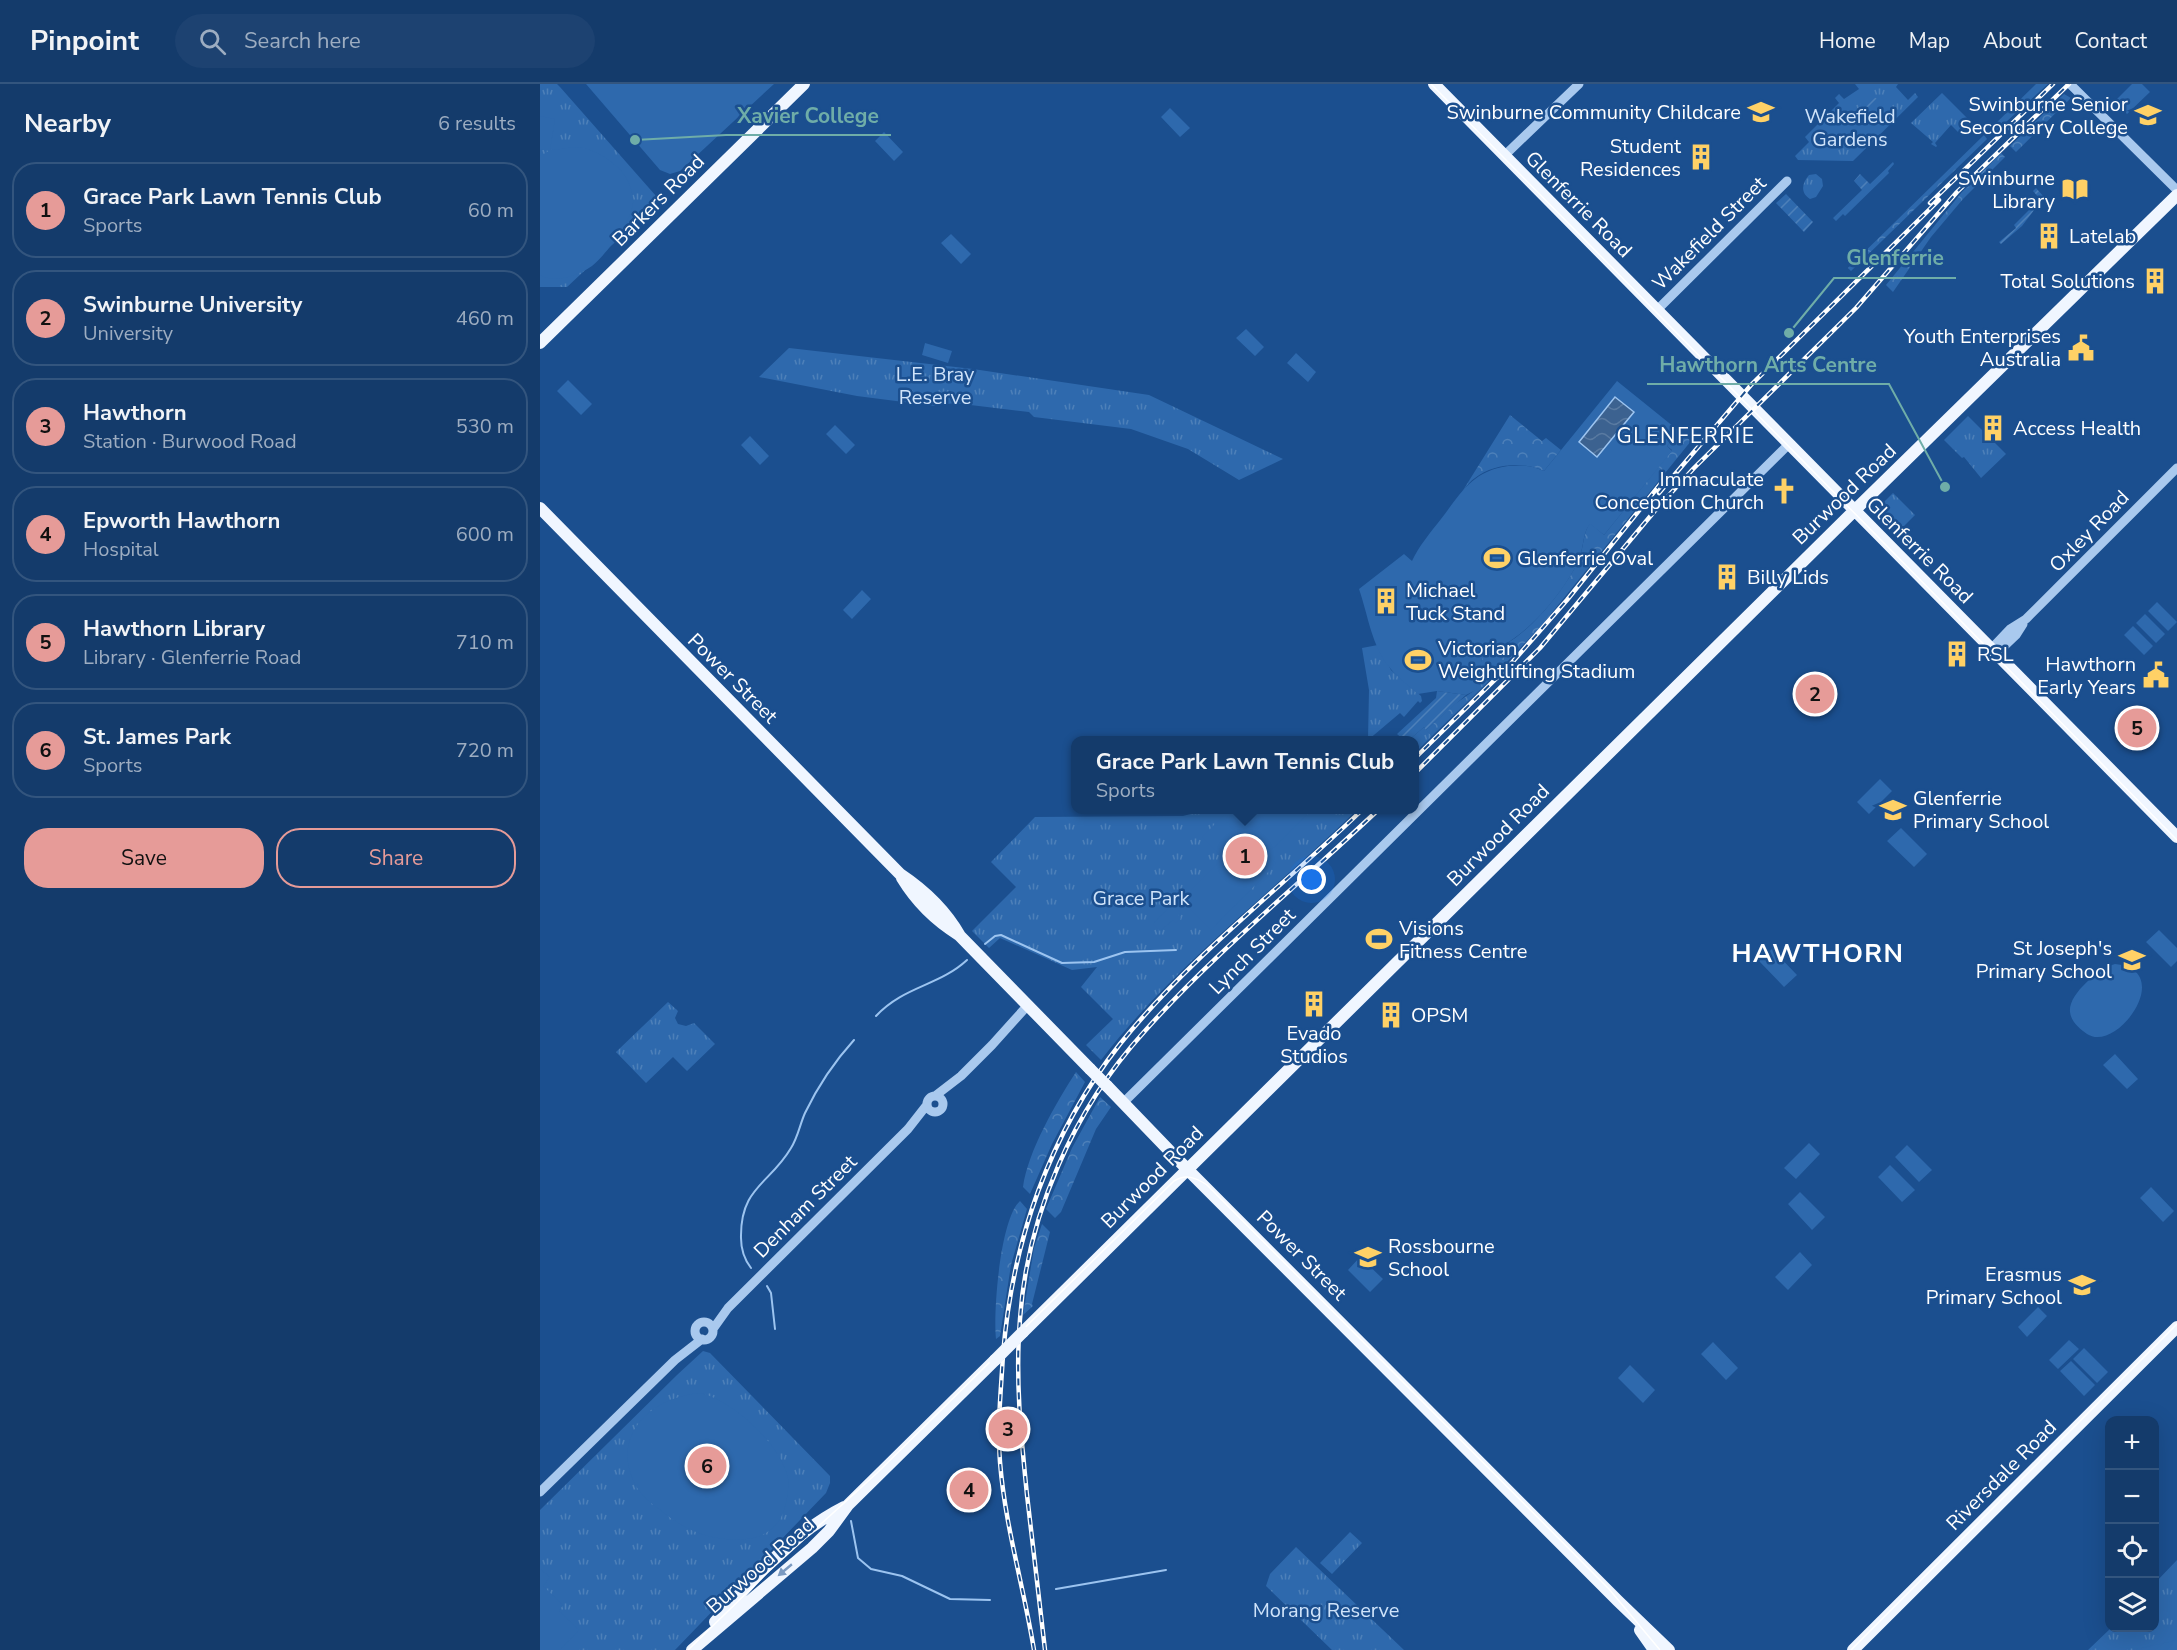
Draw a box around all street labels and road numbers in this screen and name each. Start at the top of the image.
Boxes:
street label: Glenferrie Road [1519,145,1638,264]
street label: Barkers Road [606,148,710,252]
street label: Wakefield Street [1646,170,1773,296]
street label: Burwood Road [1787,438,1902,551]
street label: Oxley Road [2043,485,2135,578]
street label: Glenferrie Road [1860,491,1979,610]
street label: Power Street [682,627,784,730]
street label: Burwood Road [1441,778,1556,893]
street label: Lynch Street [1203,902,1302,1000]
street label: Burwood Road [1095,1120,1210,1235]
street label: Denham Street [748,1148,864,1264]
street label: Power Street [1251,1204,1353,1307]
street label: Riversdale Road [1940,1414,2062,1536]
street label: Burwood Road [701,1511,820,1620]

